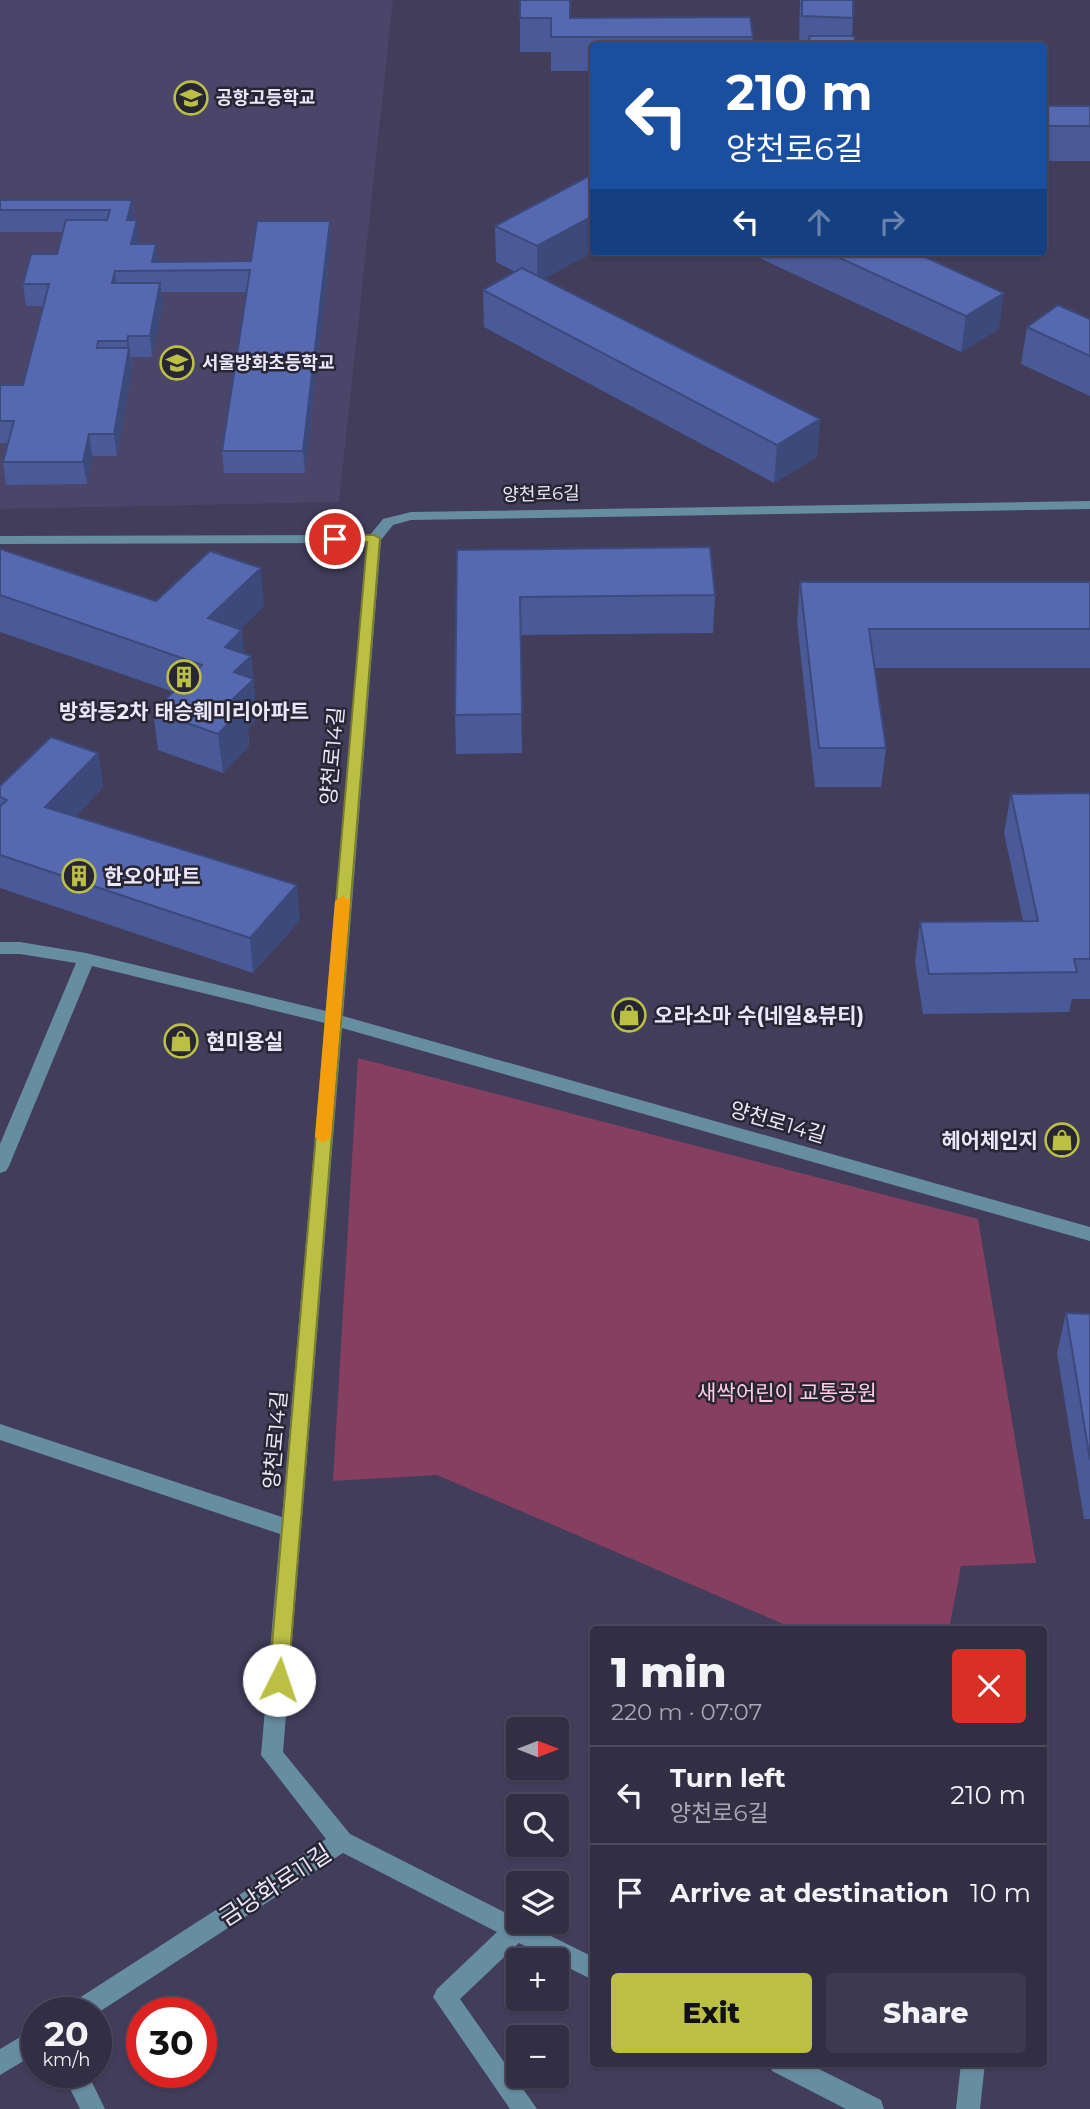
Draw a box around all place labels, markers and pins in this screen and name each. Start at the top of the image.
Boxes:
school or university icon: 공항고등학교 [172,79,210,117]
place label: 공항고등학교 [216,87,315,109]
school or university icon: 서울방화초등학교 [158,344,196,382]
place label: 서울방화초등학교 [202,352,334,374]
pin [305,509,365,569]
building icon: 방화동2차 태승훼미리아파트 [165,658,203,696]
place label: 방화동2차 태승훼미리아파트 [59,699,309,724]
building icon: 한오아파트 [60,857,98,895]
place label: 한오아파트 [104,864,201,889]
shop icon: 오라소마 수(네일&뷰티) [610,996,648,1034]
place label: 오라소마 수(네일&뷰티) [654,1003,864,1028]
shop icon: 현미용실 [162,1022,200,1060]
place label: 현미용실 [206,1029,283,1054]
shop icon: 헤어체인지 [1043,1121,1081,1159]
place label: 헤어체인지 [941,1128,1038,1153]

